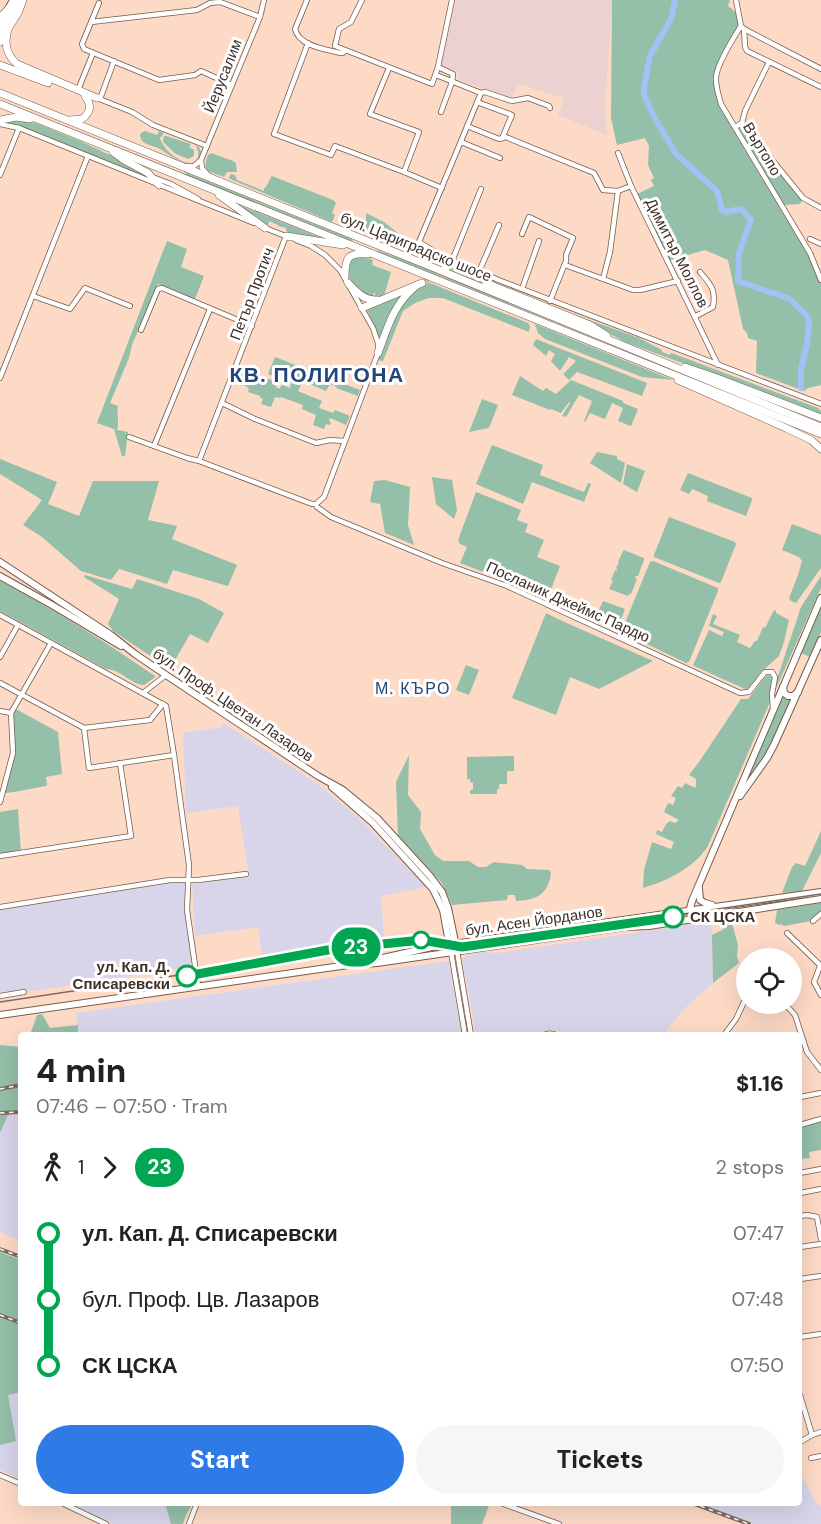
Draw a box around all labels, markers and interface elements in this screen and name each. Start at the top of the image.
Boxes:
street label: Йерусалим [199,36,247,116]
street label: Въртопо [738,119,786,179]
street label: Димитър Моллов [641,195,713,311]
street label: бул. Цариградско шосе [337,208,495,286]
street label: Петър Протич [225,245,279,343]
district label: КВ. ПОЛИГОНА [229,361,405,389]
street label: Посланик Джеймс Пардю [483,557,653,647]
street label: бул. Проф. Цветан Лазаров [149,644,317,766]
district label: М. КЪРО [375,678,451,699]
street label: бул. Асен Йорданов [464,901,604,941]
marker: СК ЦСКА [662,906,684,928]
place label: СК ЦСКА [690,907,755,927]
line badge: 23 [329,928,383,966]
unlabelled marker [412,931,430,949]
text: 23 [344,933,368,961]
map controls [736,948,802,1014]
button: locate [736,948,802,1014]
place label: ул. Кап. Д. Списаревски [73,957,170,994]
marker: ул. Кап. Д. Списаревски [176,965,198,987]
text: 4 min [36,1049,126,1092]
text: $1.16 [736,1069,784,1098]
text: 07:46 – 07:50 · Tram [36,1093,228,1119]
icon: walk [36,1151,69,1184]
icon: forward [93,1151,126,1184]
text: 23 [147,1153,172,1181]
text: 1 [78,1154,84,1180]
text: 2 stops [716,1154,784,1180]
text: ул. Кап. Д. Списаревски [82,1219,338,1248]
text: 07:47 [733,1220,784,1246]
text: бул. Проф. Цв. Лазаров [82,1285,319,1314]
text: 07:48 [732,1286,784,1312]
text: СК ЦСКА [82,1351,178,1380]
text: 07:50 [730,1352,784,1378]
button: Start [36,1425,404,1494]
button: Tickets [416,1425,784,1494]

